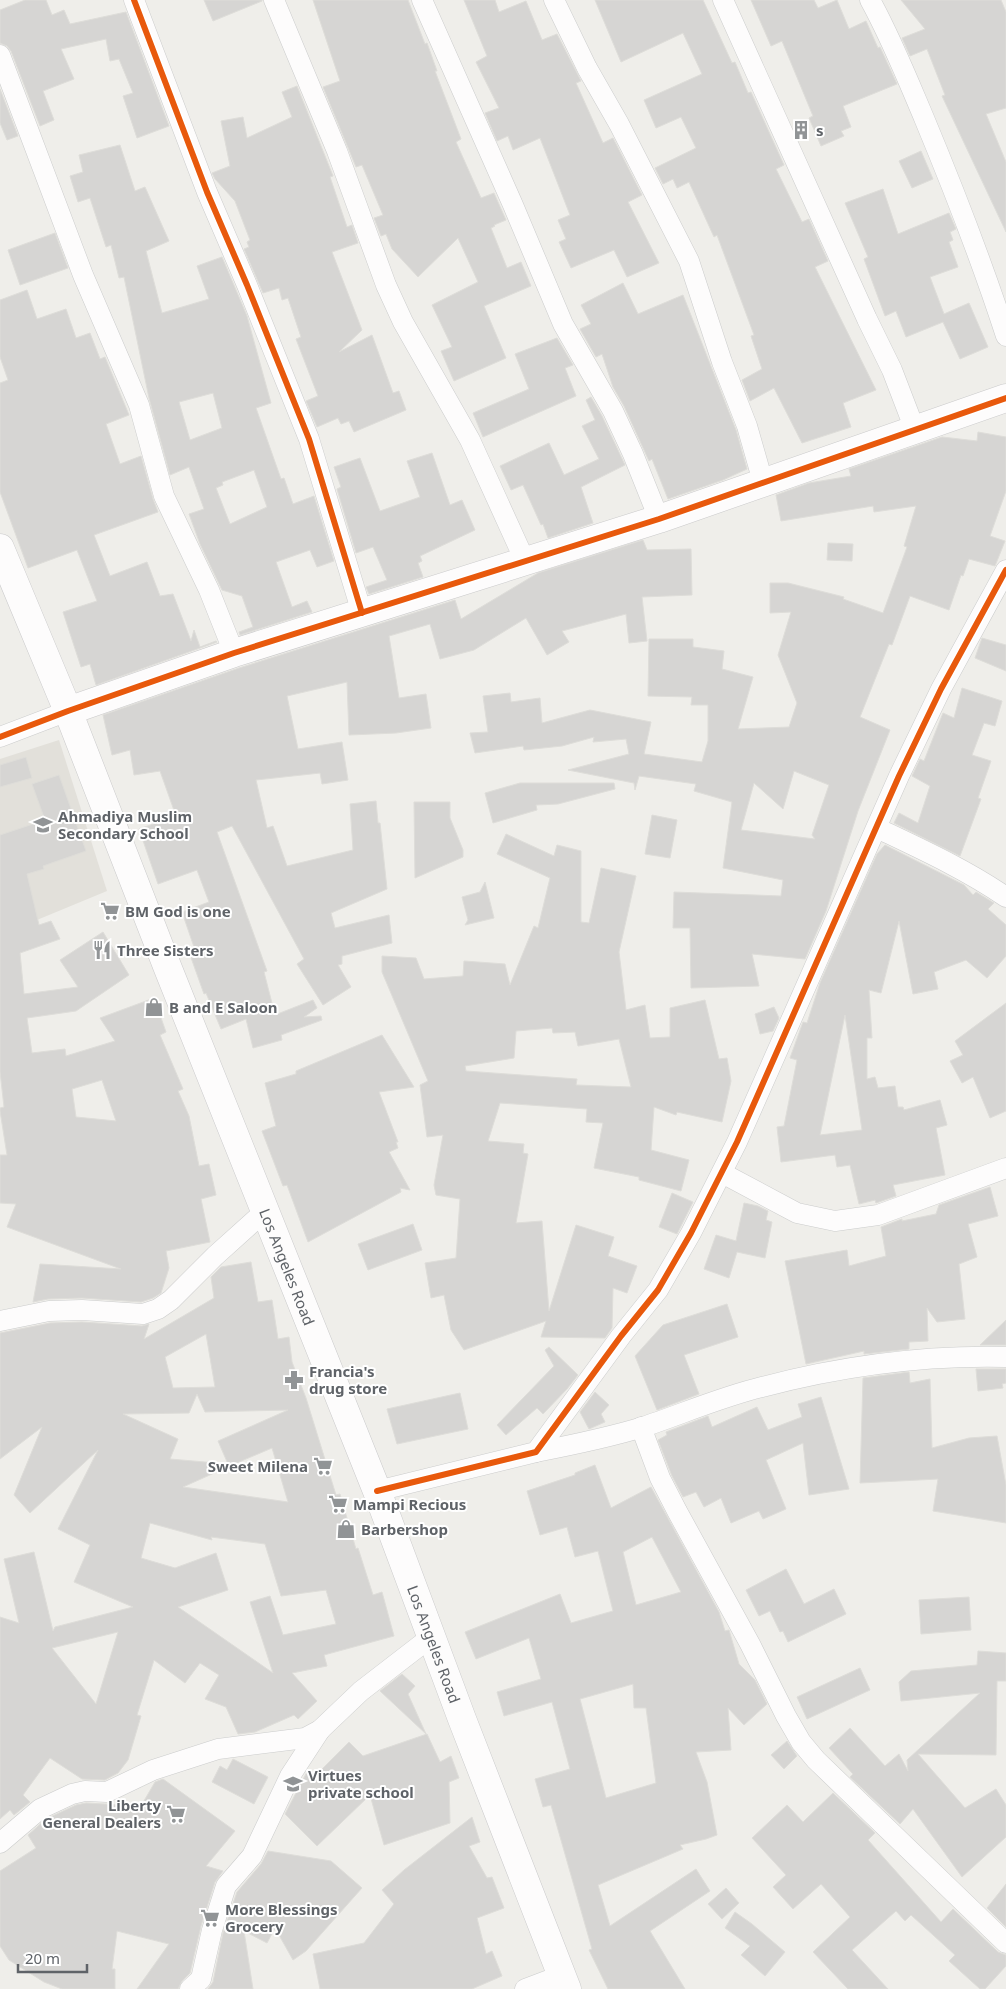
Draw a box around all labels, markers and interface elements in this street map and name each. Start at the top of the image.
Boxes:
building icon: s [790,119,812,141]
place label: s [816,120,824,140]
place label: Ahmadiya Muslim Secondary School [58,806,192,843]
school or university icon: Ahmadiya Muslim Secondary School [32,814,54,836]
supermarket icon: BM God is one [99,900,121,922]
place label: BM God is one [125,901,231,921]
restaurant icon: Three Sisters [91,939,113,961]
place label: Three Sisters [117,940,214,960]
shop icon: B and E Saloon [143,996,165,1018]
place label: B and E Saloon [169,997,278,1017]
street label: Los Angeles Road [255,1205,320,1328]
place label: Francia's drug store [309,1361,387,1398]
pharmacy icon: Francia's drug store [283,1369,305,1391]
supermarket icon: Sweet Milena [312,1455,334,1477]
place label: Sweet Milena [208,1456,308,1476]
supermarket icon: Mampi Recious [327,1493,349,1515]
place label: Mampi Recious [353,1494,466,1514]
shop icon: Barbershop [335,1518,357,1540]
place label: Barbershop [361,1519,448,1539]
street label: Los Angeles Road [403,1582,465,1706]
place label: Virtues private school [308,1765,414,1802]
school or university icon: Virtues private school [282,1773,304,1795]
place label: Liberty General Dealers [42,1795,161,1832]
supermarket icon: Liberty General Dealers [165,1803,187,1825]
place label: More Blessings Grocery [225,1899,338,1936]
supermarket icon: More Blessings Grocery [199,1907,221,1929]
scale bar [18,1942,86,1974]
text: 20 m [25,1948,60,1968]

